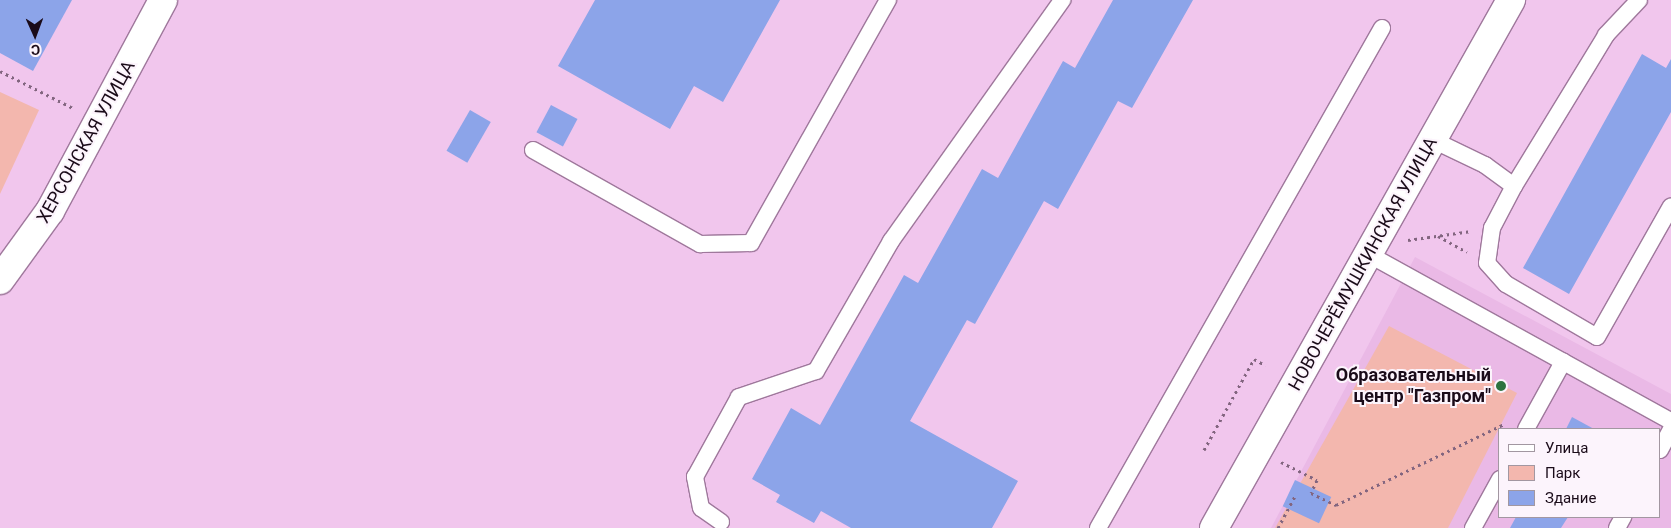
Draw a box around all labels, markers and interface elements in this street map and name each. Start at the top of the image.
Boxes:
north arrow [10,10,60,60]
text: С [31,42,40,58]
street label: ХЕРСОНСКАЯ УЛИЦА [32,57,140,227]
street label: НОВОЧЕРЁМУШКИНСКАЯ УЛИЦА [1284,133,1442,395]
place label: Образовательный центр "Газпром" [1336,365,1491,408]
marker: Образовательный центр "Газпром" [1495,380,1507,392]
legend [1498,428,1661,518]
text: Улица [1545,439,1588,457]
text: Парк [1545,464,1580,482]
text: Здание [1545,489,1596,507]

